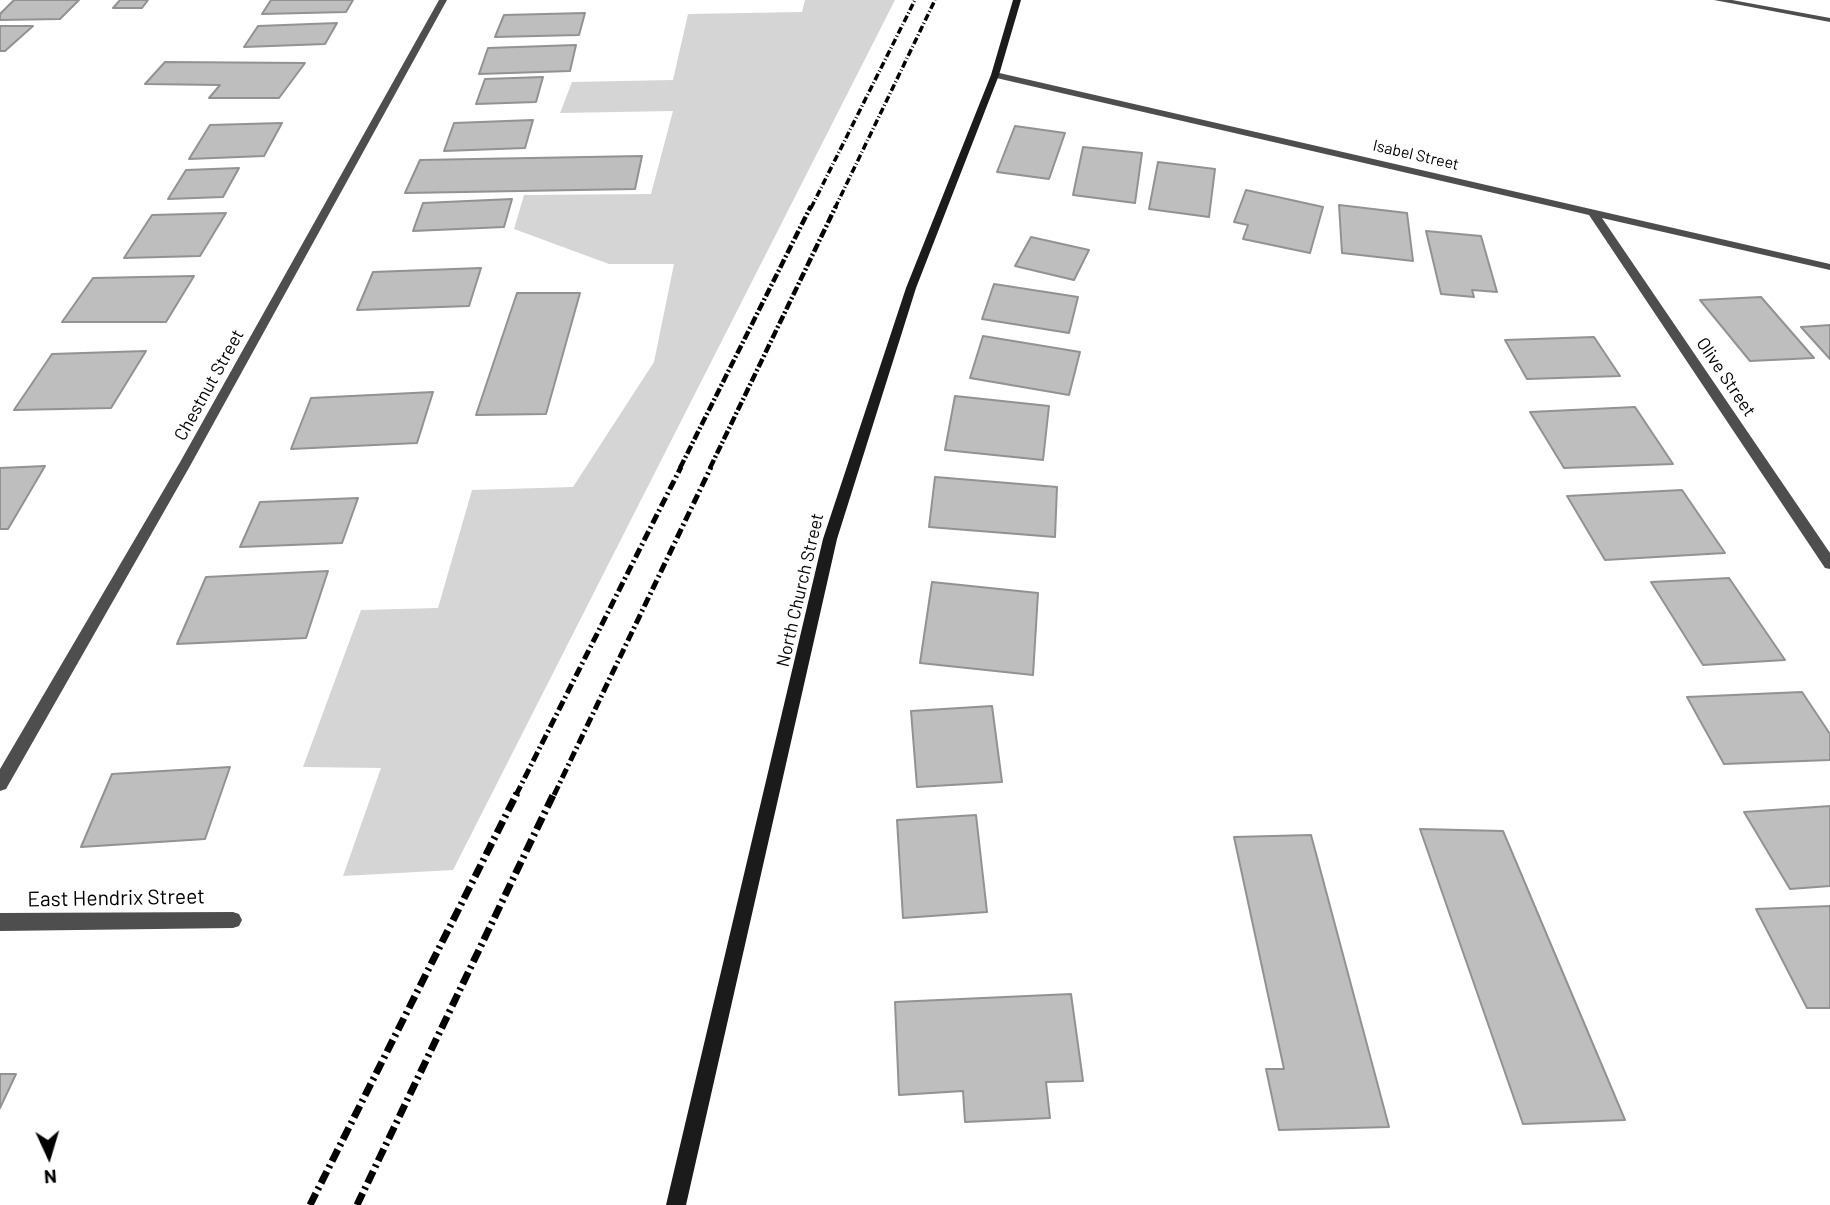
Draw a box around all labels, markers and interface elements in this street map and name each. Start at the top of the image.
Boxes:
street label: Isabel Street [1371,136,1461,174]
street label: Chestnut Street [170,326,248,444]
street label: Olive Street [1692,333,1760,421]
street label: North Church Street [772,511,828,669]
street label: East Hendrix Street [27,884,205,912]
north arrow [14,1121,84,1191]
text: N [43,1166,58,1189]

